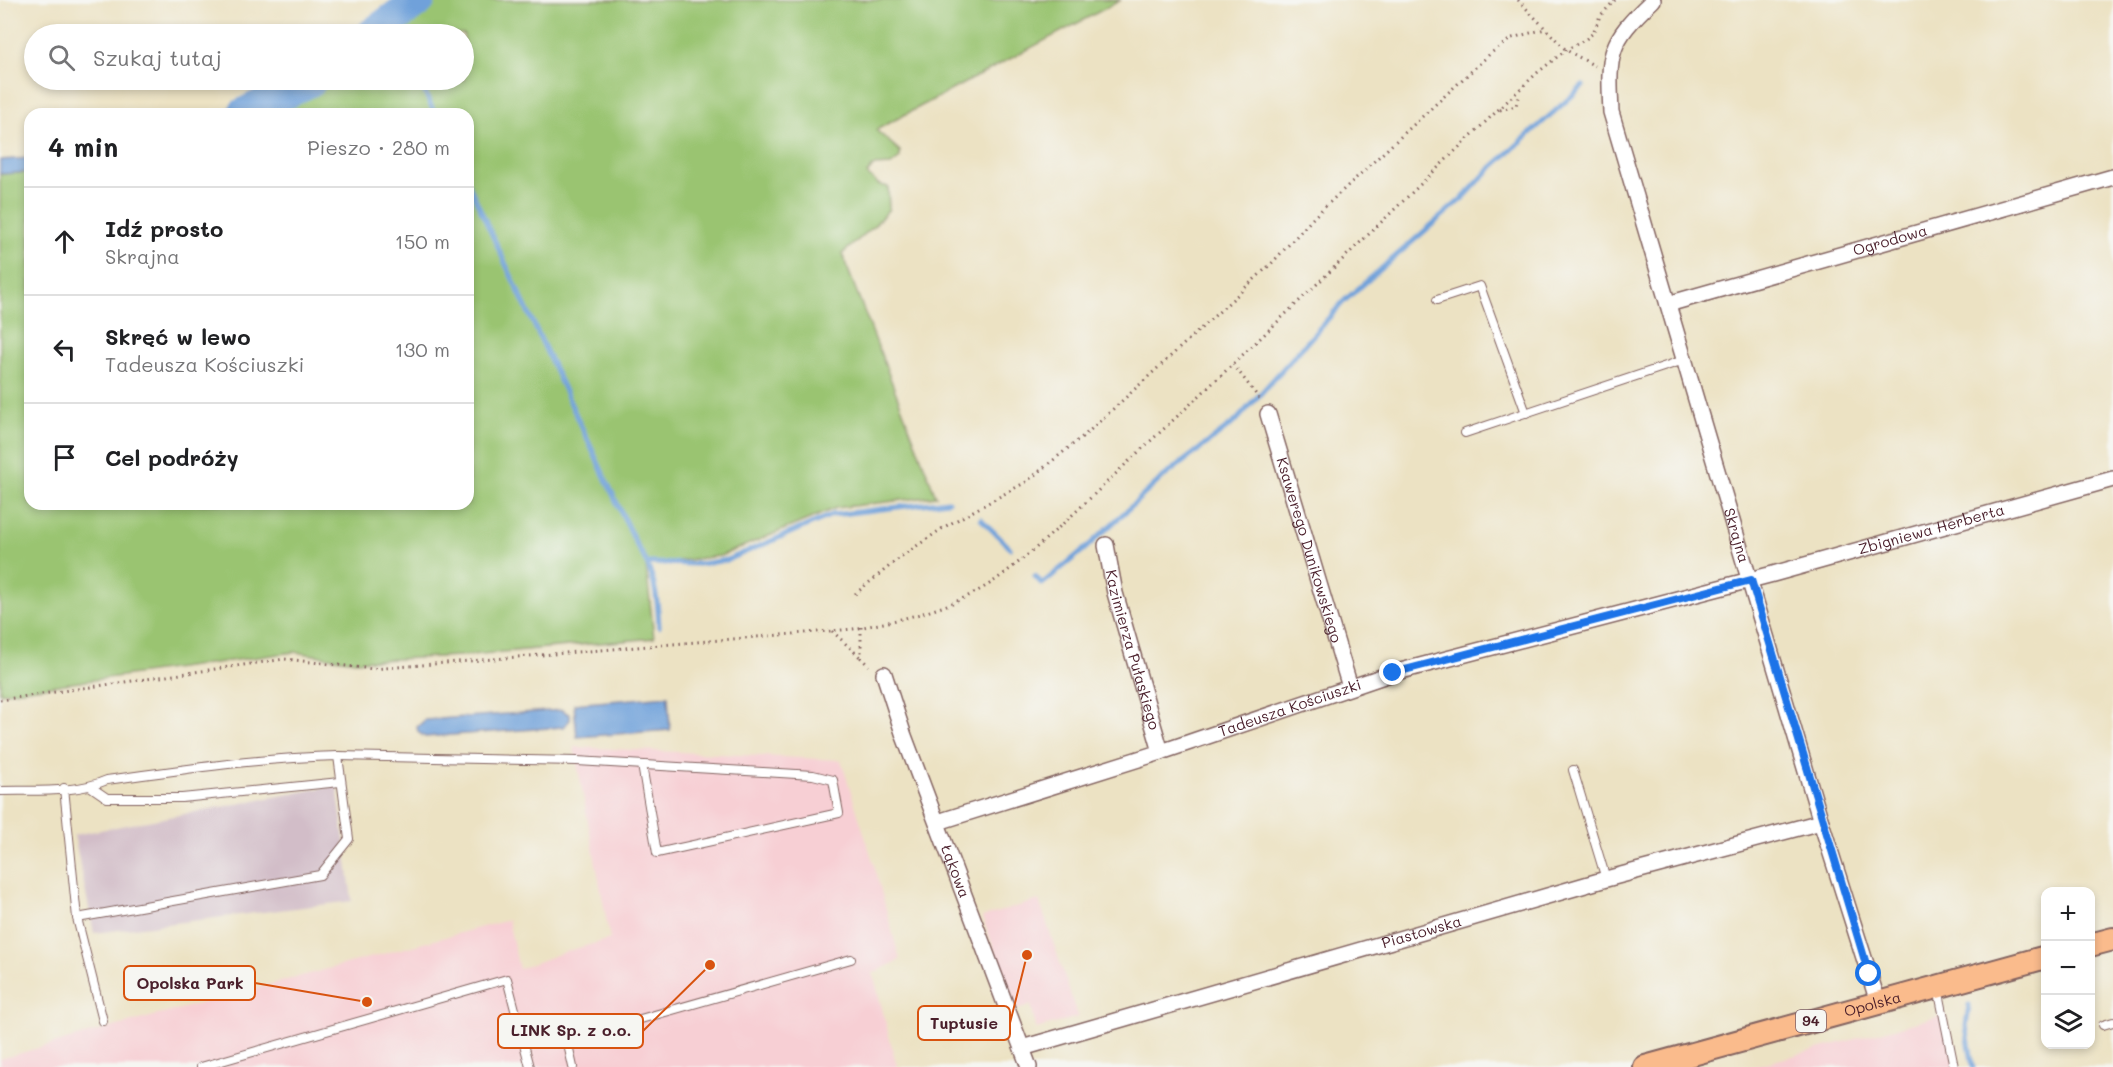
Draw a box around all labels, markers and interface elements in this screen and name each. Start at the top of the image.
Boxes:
search box [24,24,474,90]
icon: search [45,41,78,74]
text: Szukaj tutaj [93,43,222,72]
text: 4 min [48,130,118,164]
text: Pieszo · 280 m [307,134,450,160]
text: Idź prosto [105,214,223,243]
street label: Ogrodowa [1850,220,1929,260]
icon: ahead [48,225,81,258]
text: 150 m [395,228,450,254]
text: Skrajna [105,243,180,269]
text: Skręć w lewo [105,322,251,351]
icon: left [48,333,81,366]
text: 130 m [395,336,450,362]
text: Tadeusza Kościuszki [105,351,304,377]
icon: arrive [48,441,81,474]
text: Cel podróży [105,443,239,472]
street label: Ksawerego Dunikowskiego [1273,455,1347,645]
street label: Zbigniewa Herberta [1856,499,2007,559]
street label: Skrajna [1720,505,1755,565]
street label: Kazimierza Pułaskiego [1102,568,1165,732]
route end [1379,659,1405,685]
street label: Tadeusza Kościuszki [1216,674,1364,741]
street label: Łąkowa [937,842,975,900]
map controls [2041,887,2095,1049]
button: + [2041,887,2095,941]
street label: Piastowska [1379,910,1464,952]
button: − [2041,941,2095,995]
route start [1855,960,1881,986]
callout: Opolska Park [124,966,255,1000]
text: Opolska Park [136,972,244,993]
street label: Opolska [1841,986,1903,1021]
button: layers [2041,995,2095,1049]
callout: Tuptusie [918,1006,1010,1040]
road number: 94 [1796,1010,1826,1032]
text: Tuptusie [930,1012,998,1033]
callout: LINK Sp. z o.o. [498,1014,643,1048]
text: LINK Sp. z o.o. [511,1019,631,1040]

